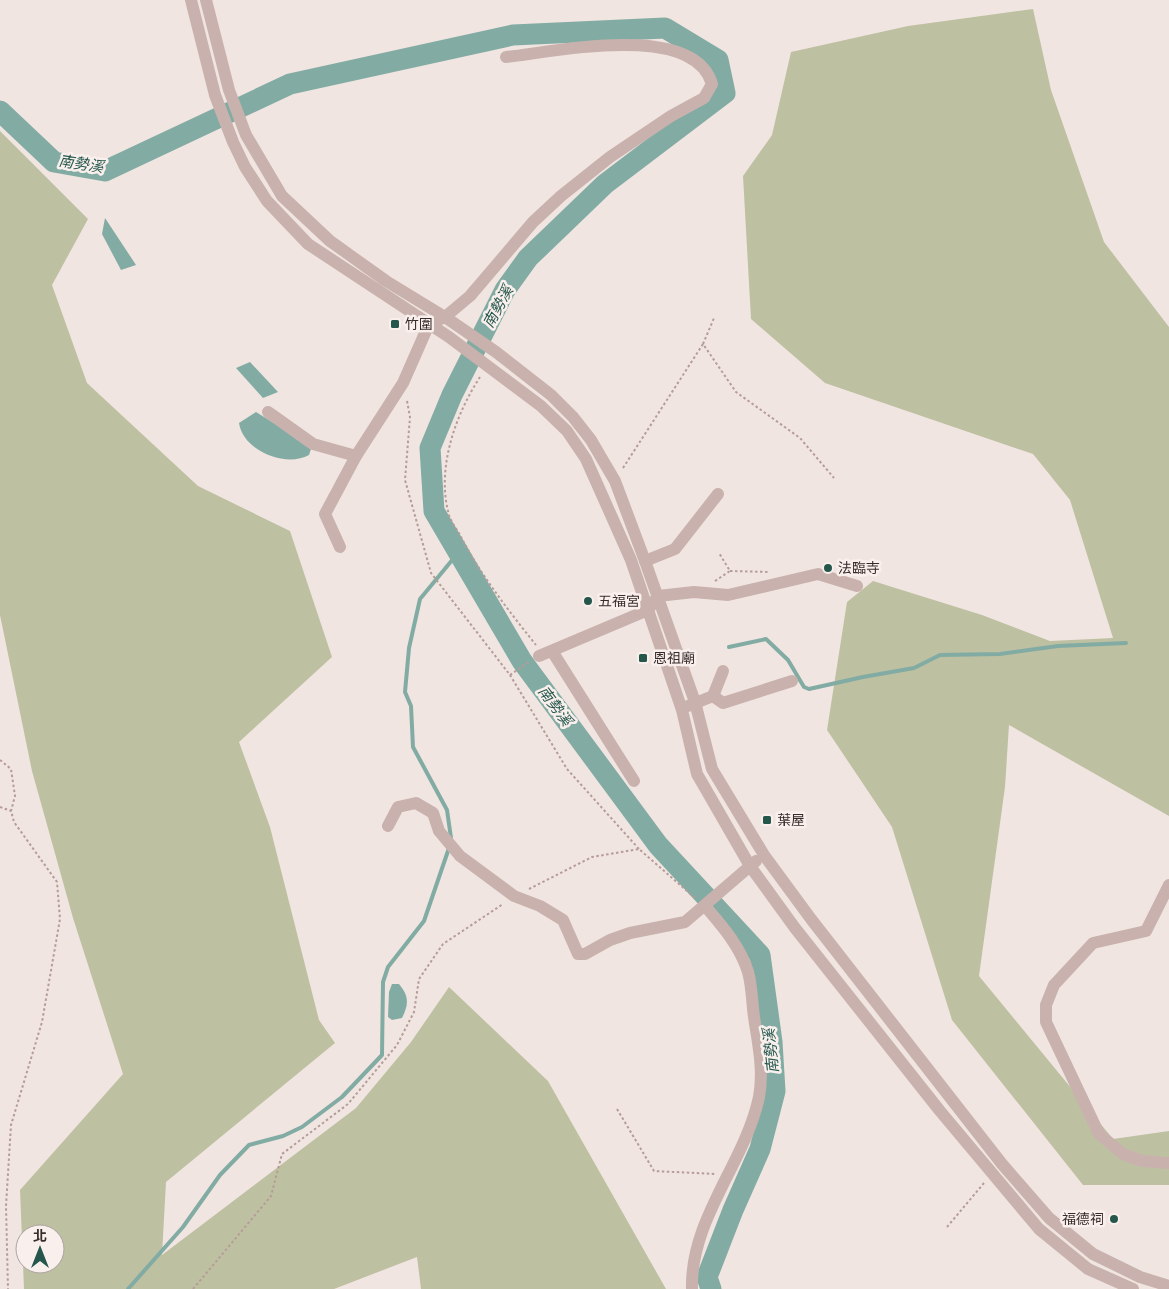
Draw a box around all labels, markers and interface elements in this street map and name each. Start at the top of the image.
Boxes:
water label: 南勢溪 [57,152,107,177]
water label: 南勢溪 [479,281,518,331]
place label: 竹圍 [405,316,433,333]
marker: 竹圍 [389,318,401,330]
place label: 法臨寺 [838,560,880,577]
marker: 法臨寺 [822,562,834,574]
place label: 五福宮 [598,593,640,610]
marker: 五福宮 [582,595,594,607]
place label: 恩祖廟 [653,650,695,667]
marker: 恩祖廟 [637,652,649,664]
water label: 南勢溪 [534,683,577,731]
place label: 葉屋 [777,812,805,829]
marker: 葉屋 [761,814,773,826]
water label: 南勢溪 [759,1026,782,1074]
place label: 福德祠 [1062,1211,1104,1228]
marker: 福德祠 [1108,1213,1120,1225]
north arrow [15,1224,65,1274]
text: 北 [33,1228,47,1245]

